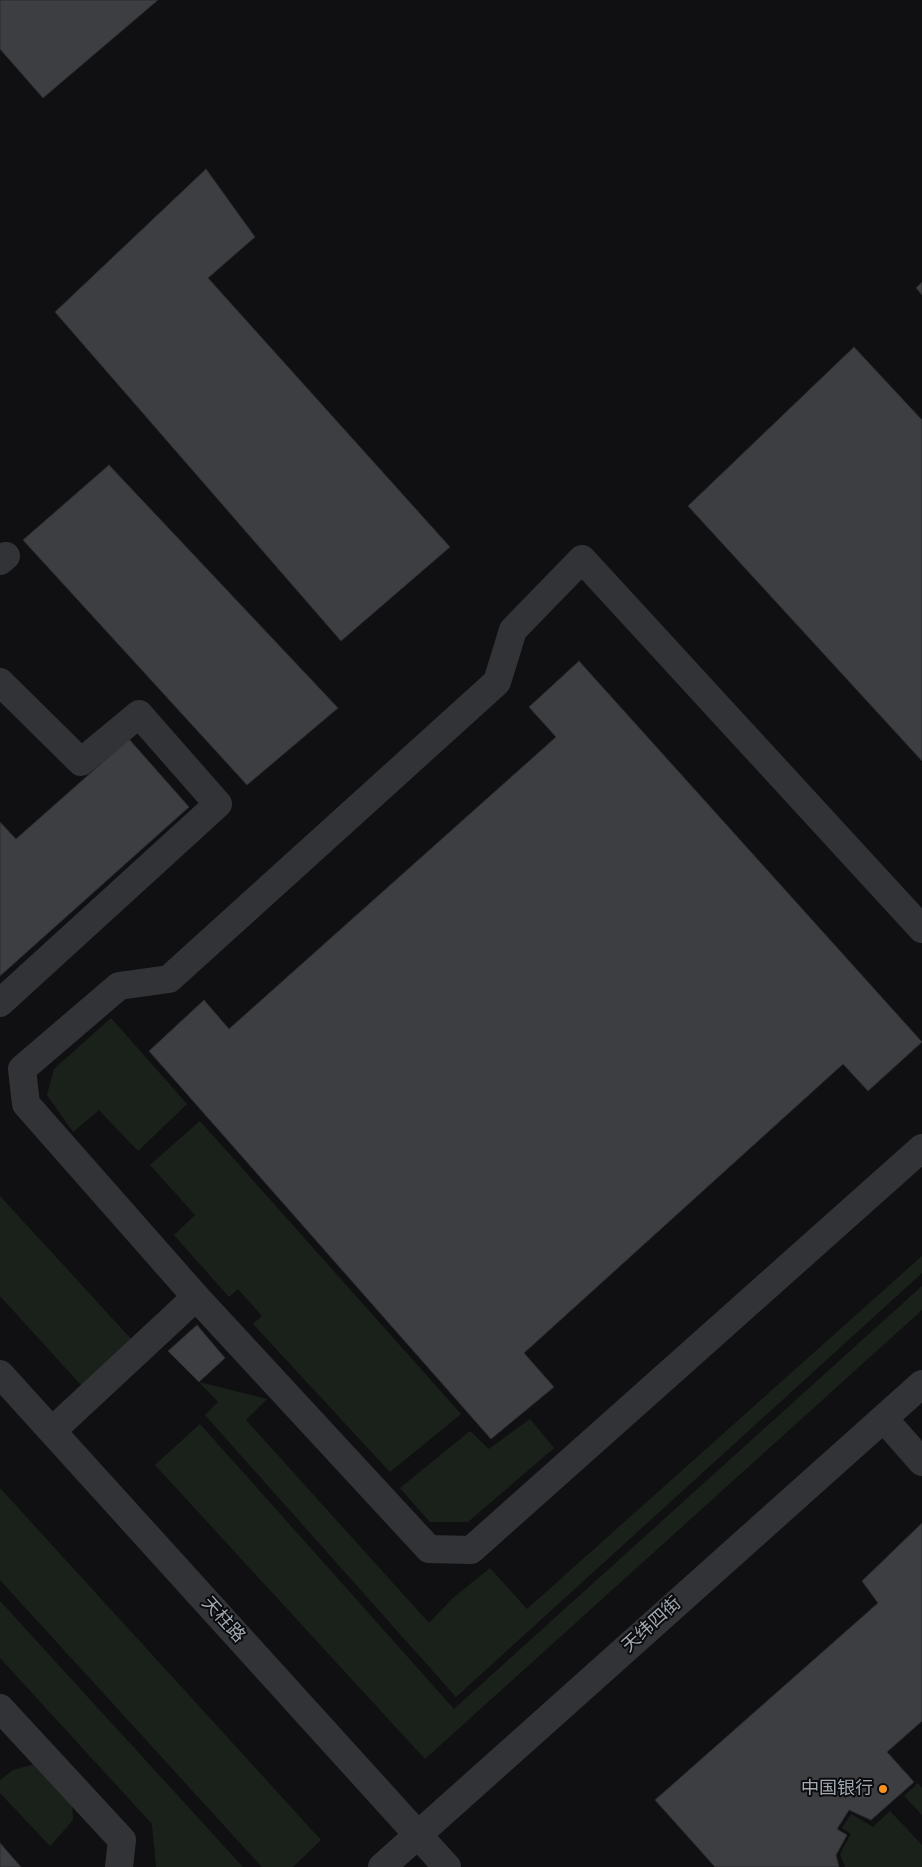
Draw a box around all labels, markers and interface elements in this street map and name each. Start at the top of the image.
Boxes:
street label: 天柱路 [197,1593,249,1647]
street label: 天纬四街 [618,1593,686,1657]
place label: 中国银行 [801,1778,873,1800]
marker: 中国银行 [877,1783,889,1795]

